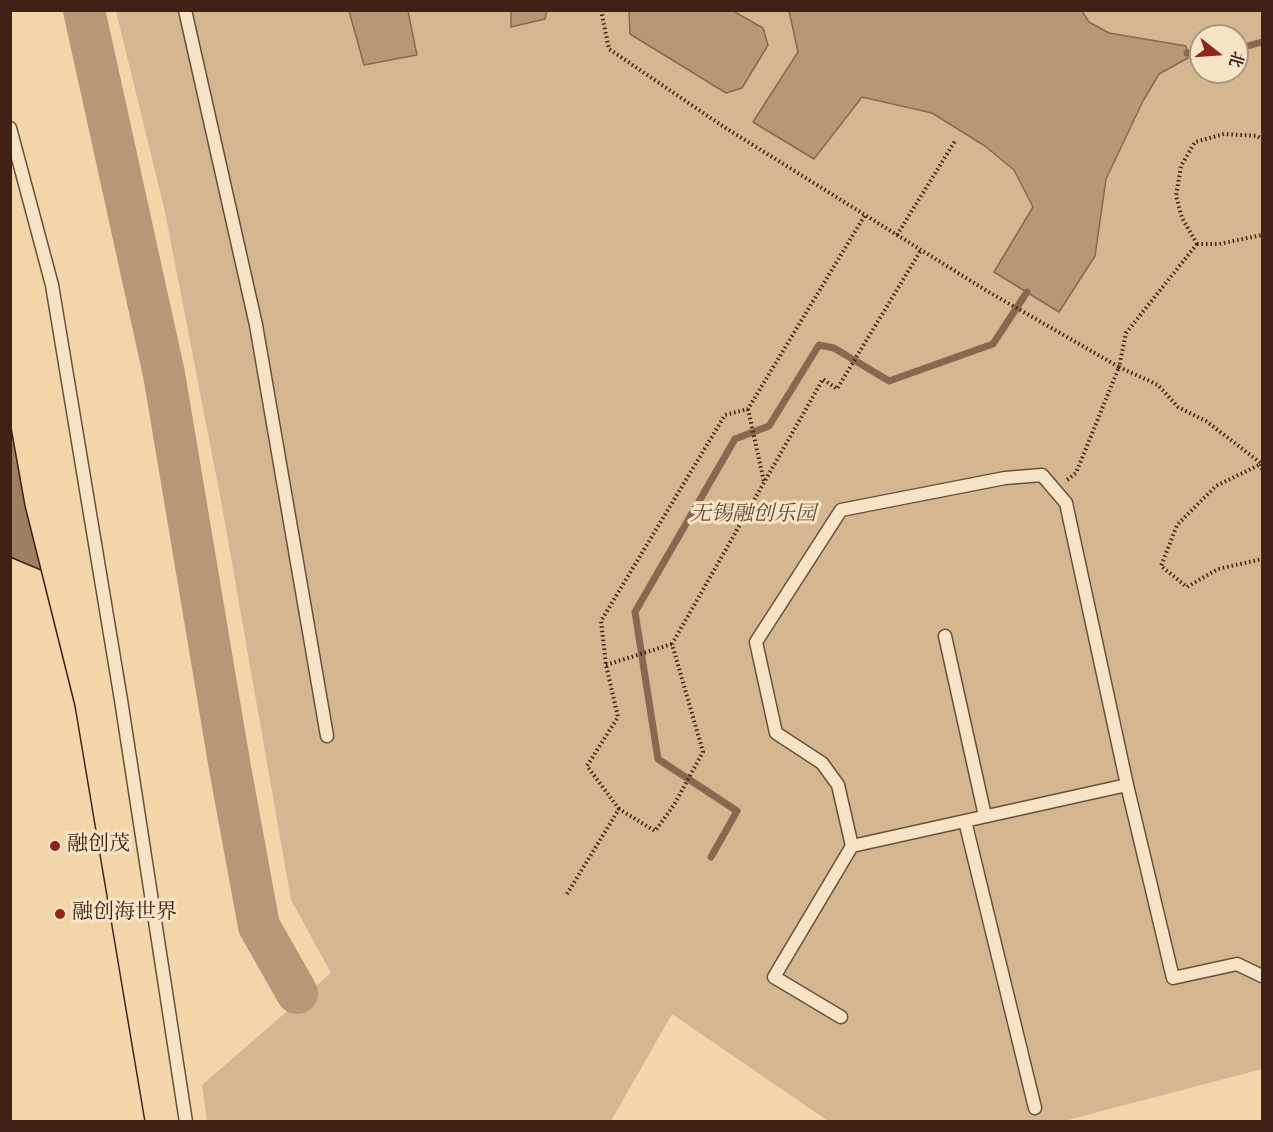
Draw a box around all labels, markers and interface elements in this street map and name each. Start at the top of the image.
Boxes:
north arrow [1189,24,1249,84]
text: 北 [1221,48,1248,70]
park label: 无锡融创乐园 [690,503,816,529]
place label: 融创茂 [67,833,130,859]
marker: 融创茂 [48,839,62,853]
place label: 融创海世界 [72,901,177,927]
marker: 融创海世界 [53,907,67,921]

